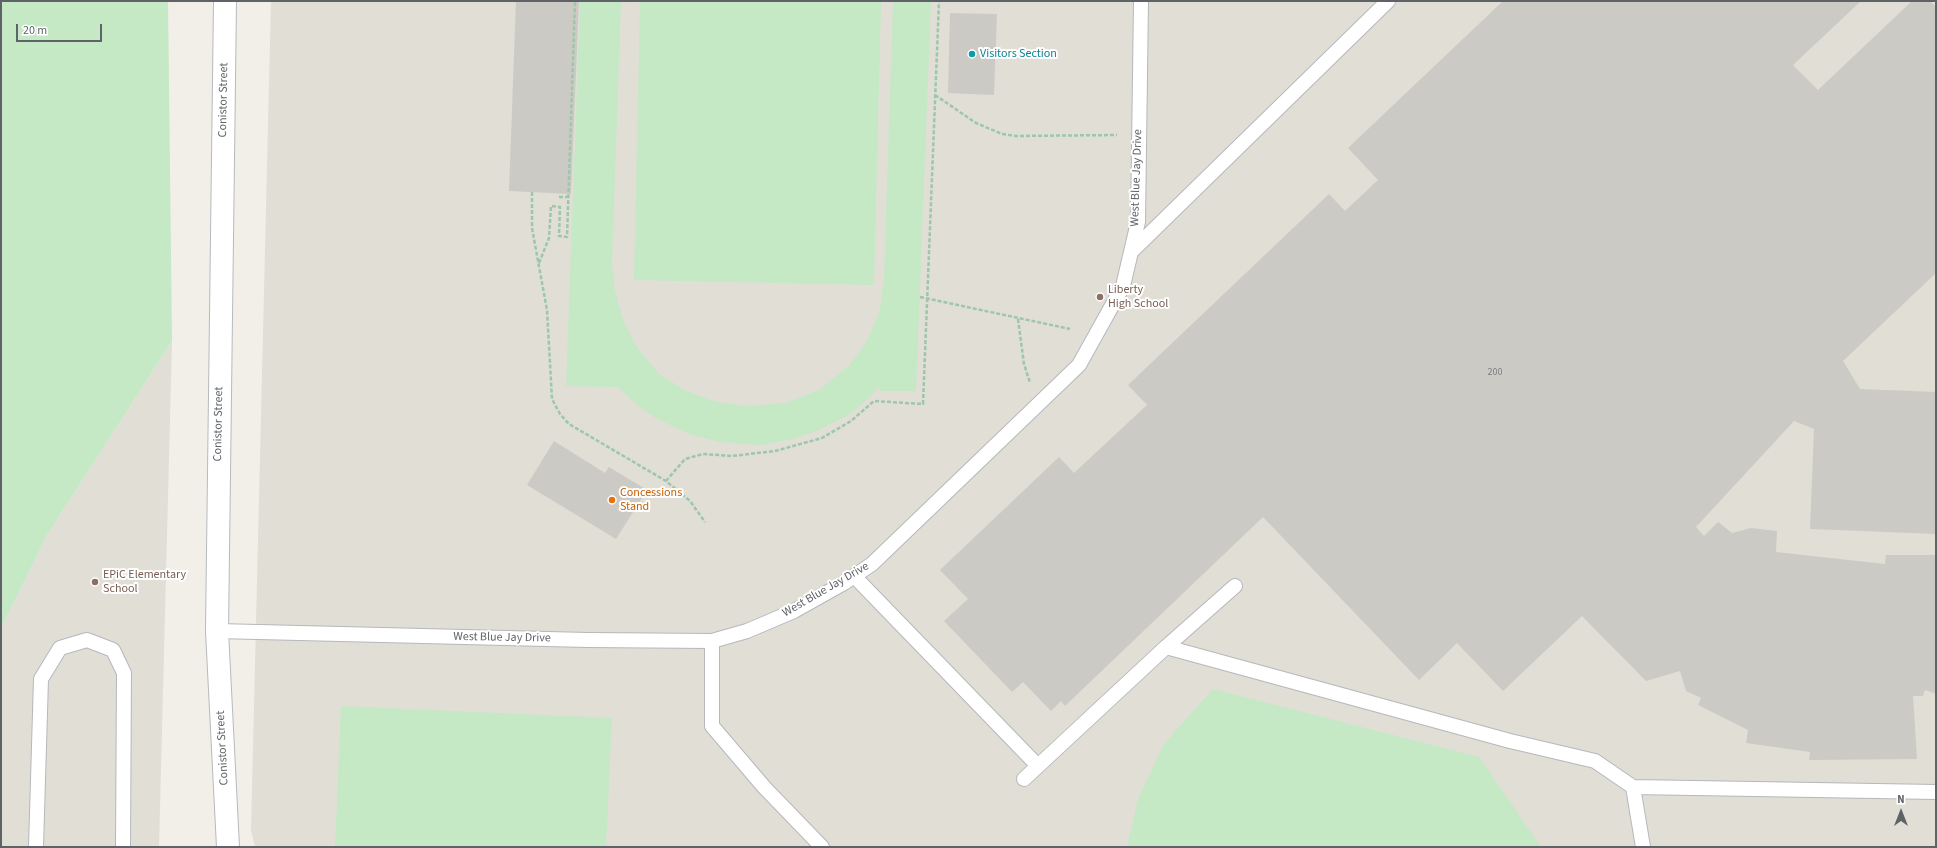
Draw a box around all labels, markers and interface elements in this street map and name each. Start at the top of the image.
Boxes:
scale bar [18,16,104,42]
text: 20 m [23,22,47,39]
place label: Visitors Section [980,47,1057,61]
marker: Visitors Section [967,49,977,59]
street label: Conistor Street [216,63,232,137]
street label: West Blue Jay Drive [1128,129,1146,227]
place label: Liberty High School [1108,283,1168,311]
marker: Liberty High School [1095,292,1105,302]
house number: 200 [1488,367,1502,379]
street label: Conistor Street [211,387,227,461]
place label: Concessions Stand [620,486,682,514]
marker: Concessions Stand [607,495,617,505]
street label: West Blue Jay Drive [780,559,872,621]
place label: EPiC Elementary School [103,568,186,596]
marker: EPiC Elementary School [90,577,100,587]
street label: West Blue Jay Drive [453,630,551,646]
street label: Conistor Street [214,710,232,786]
north arrow [1881,792,1921,832]
text: N [1897,792,1905,807]

